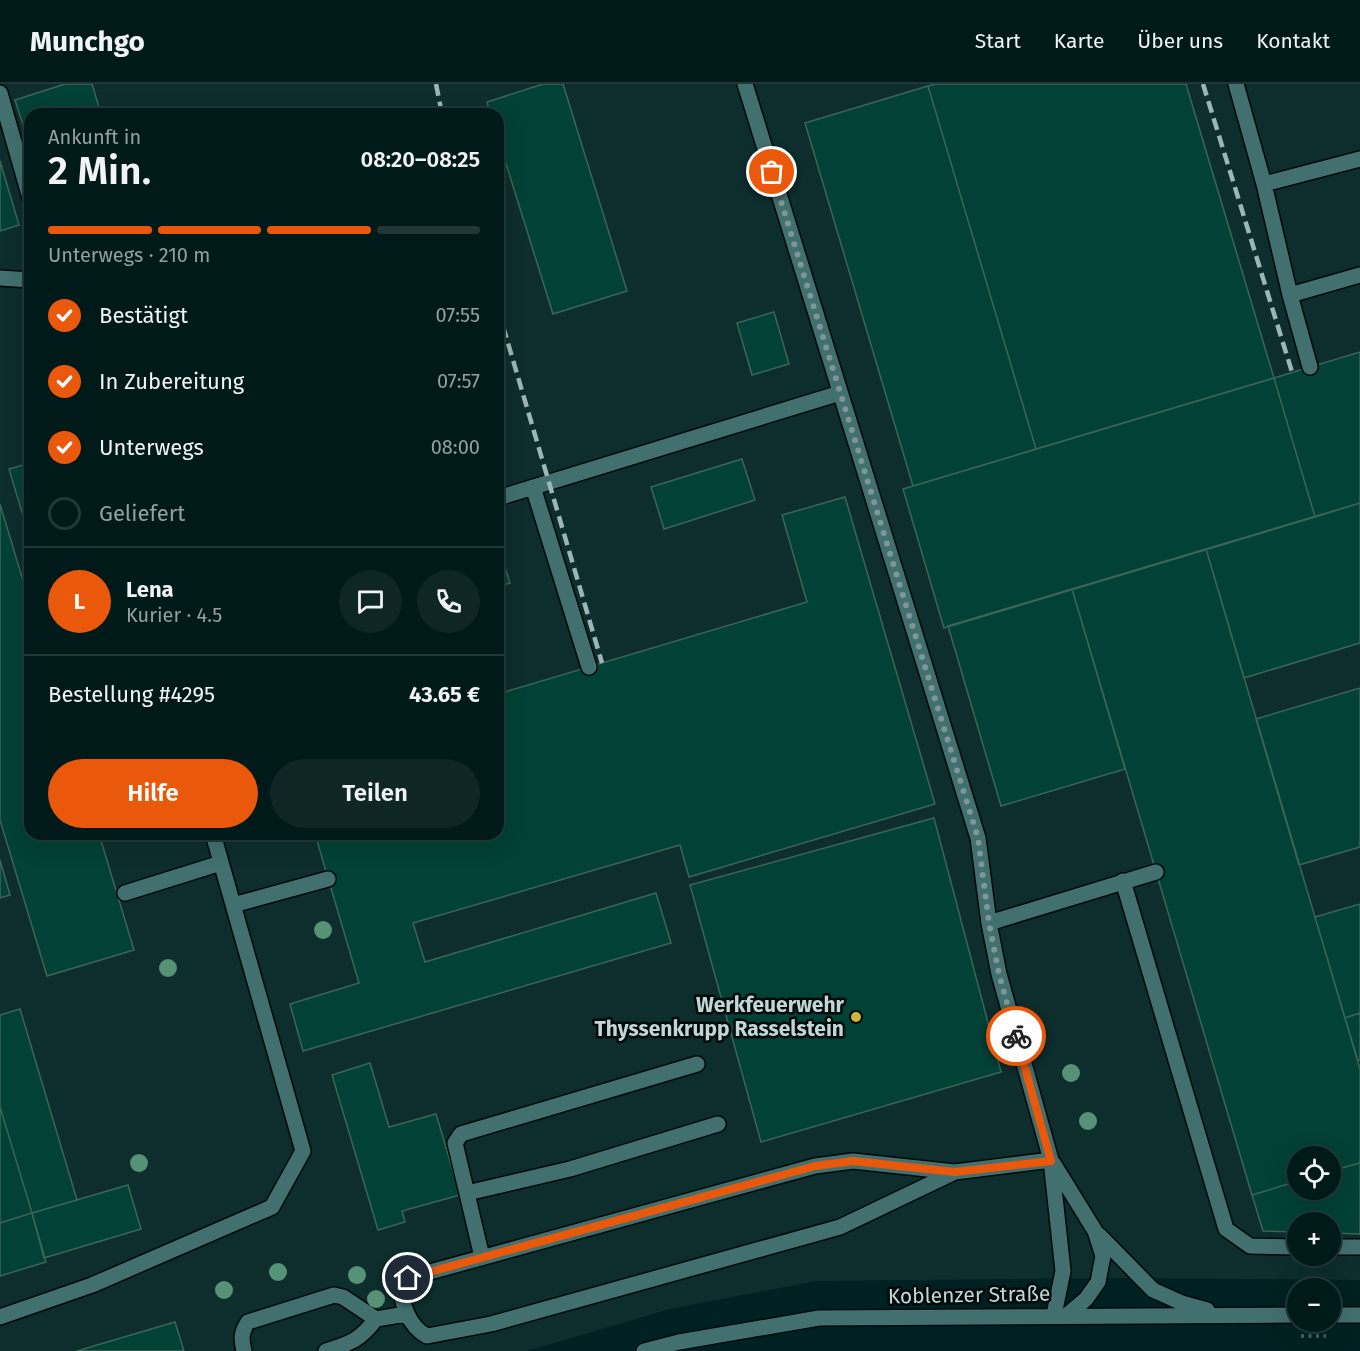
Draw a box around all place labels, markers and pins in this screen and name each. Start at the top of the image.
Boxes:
pin [746,146,797,197]
place label: Werkfeuerwehr Thyssenkrupp Rasselstein [595,992,845,1042]
marker: Werkfeuerwehr Thyssenkrupp Rasselstein [849,1010,863,1024]
pin [382,1252,433,1303]

